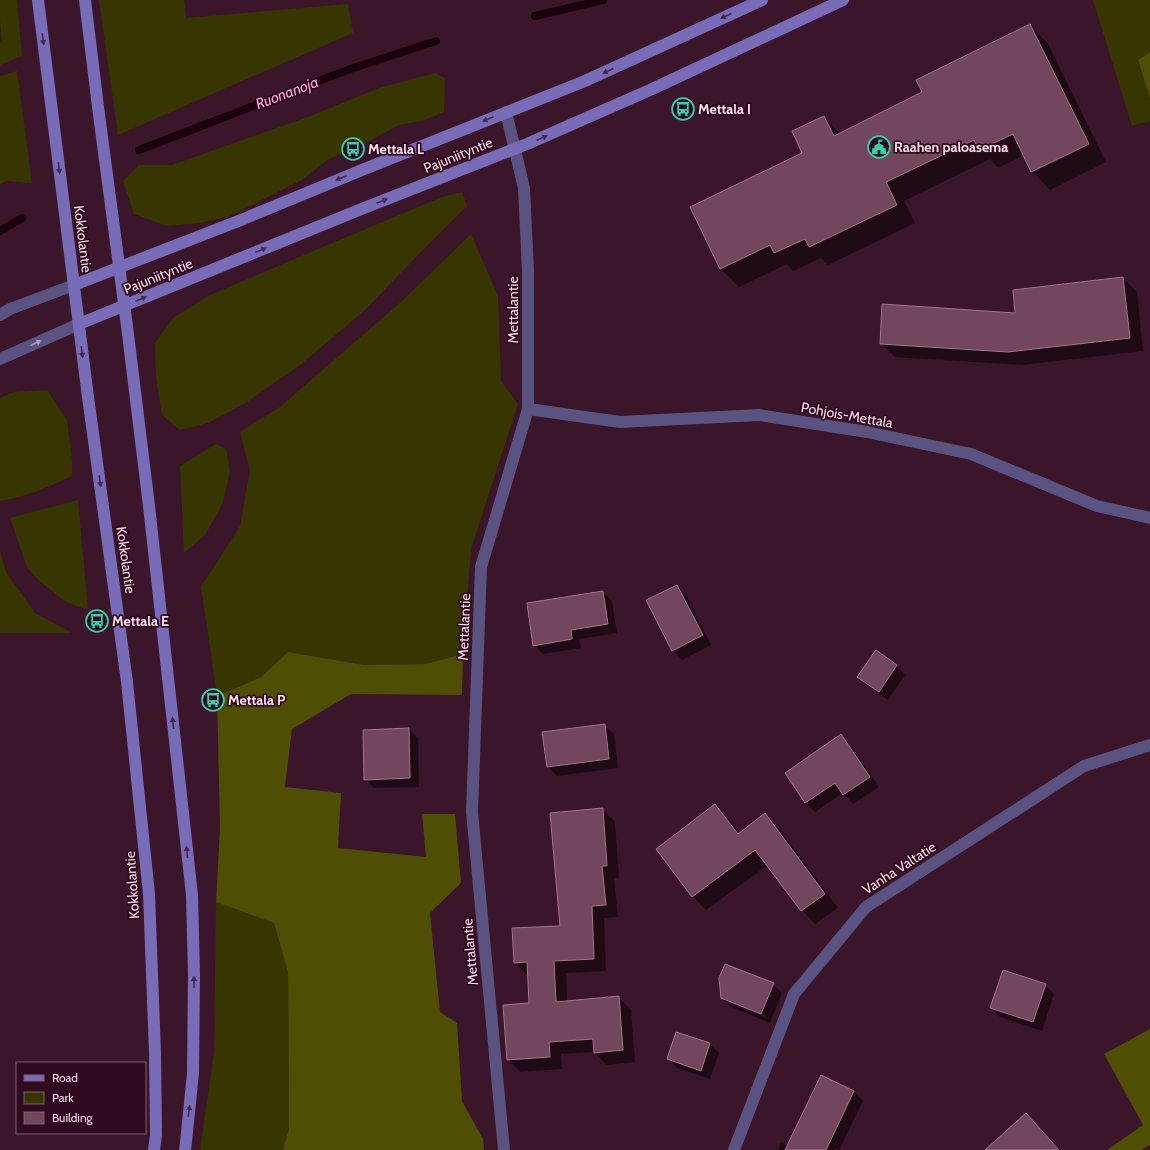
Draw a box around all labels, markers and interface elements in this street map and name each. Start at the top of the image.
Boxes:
one-way arrow [721,13,732,19]
one-way arrow [40,33,46,45]
one-way arrow [602,68,614,74]
water label: Ruonanoja [253,73,321,113]
bus stop icon: Mettala I [670,96,696,122]
place label: Mettala I [698,100,751,118]
one-way arrow [482,116,493,122]
street label: Pajuniityntie [421,133,495,177]
public building icon: Raahen paloasema [866,134,892,160]
one-way arrow [536,135,547,141]
bus stop icon: Mettala L [340,136,366,162]
place label: Raahen paloasema [894,138,1008,156]
place label: Mettala L [368,140,424,158]
one-way arrow [56,162,62,174]
one-way arrow [336,175,347,181]
one-way arrow [376,198,388,204]
street label: Kokkolantie [70,204,96,274]
one-way arrow [256,246,268,252]
street label: Pajuniityntie [121,254,195,298]
street label: Mettalantie [504,276,522,344]
one-way arrow [136,296,148,302]
one-way arrow [30,340,41,346]
one-way arrow [79,346,85,358]
street label: Pohjois-Mettala [800,398,895,432]
one-way arrow [97,475,103,487]
street label: Kokkolantie [112,525,140,595]
street label: Mettalantie [454,593,474,661]
bus stop icon: Mettala E [84,608,110,634]
place label: Mettala E [112,612,169,630]
bus stop icon: Mettala P [200,687,226,713]
place label: Mettala P [228,691,286,709]
one-way arrow [169,717,176,729]
street label: Vanha Valtatie [859,838,939,898]
one-way arrow [184,846,190,858]
street label: Kokkolantie [121,851,143,919]
street label: Mettalantie [458,918,482,986]
one-way arrow [191,975,197,988]
legend [16,1062,146,1134]
text: Road [52,1070,78,1085]
text: Park [52,1090,74,1105]
one-way arrow [186,1105,193,1117]
text: Building [52,1110,94,1125]

